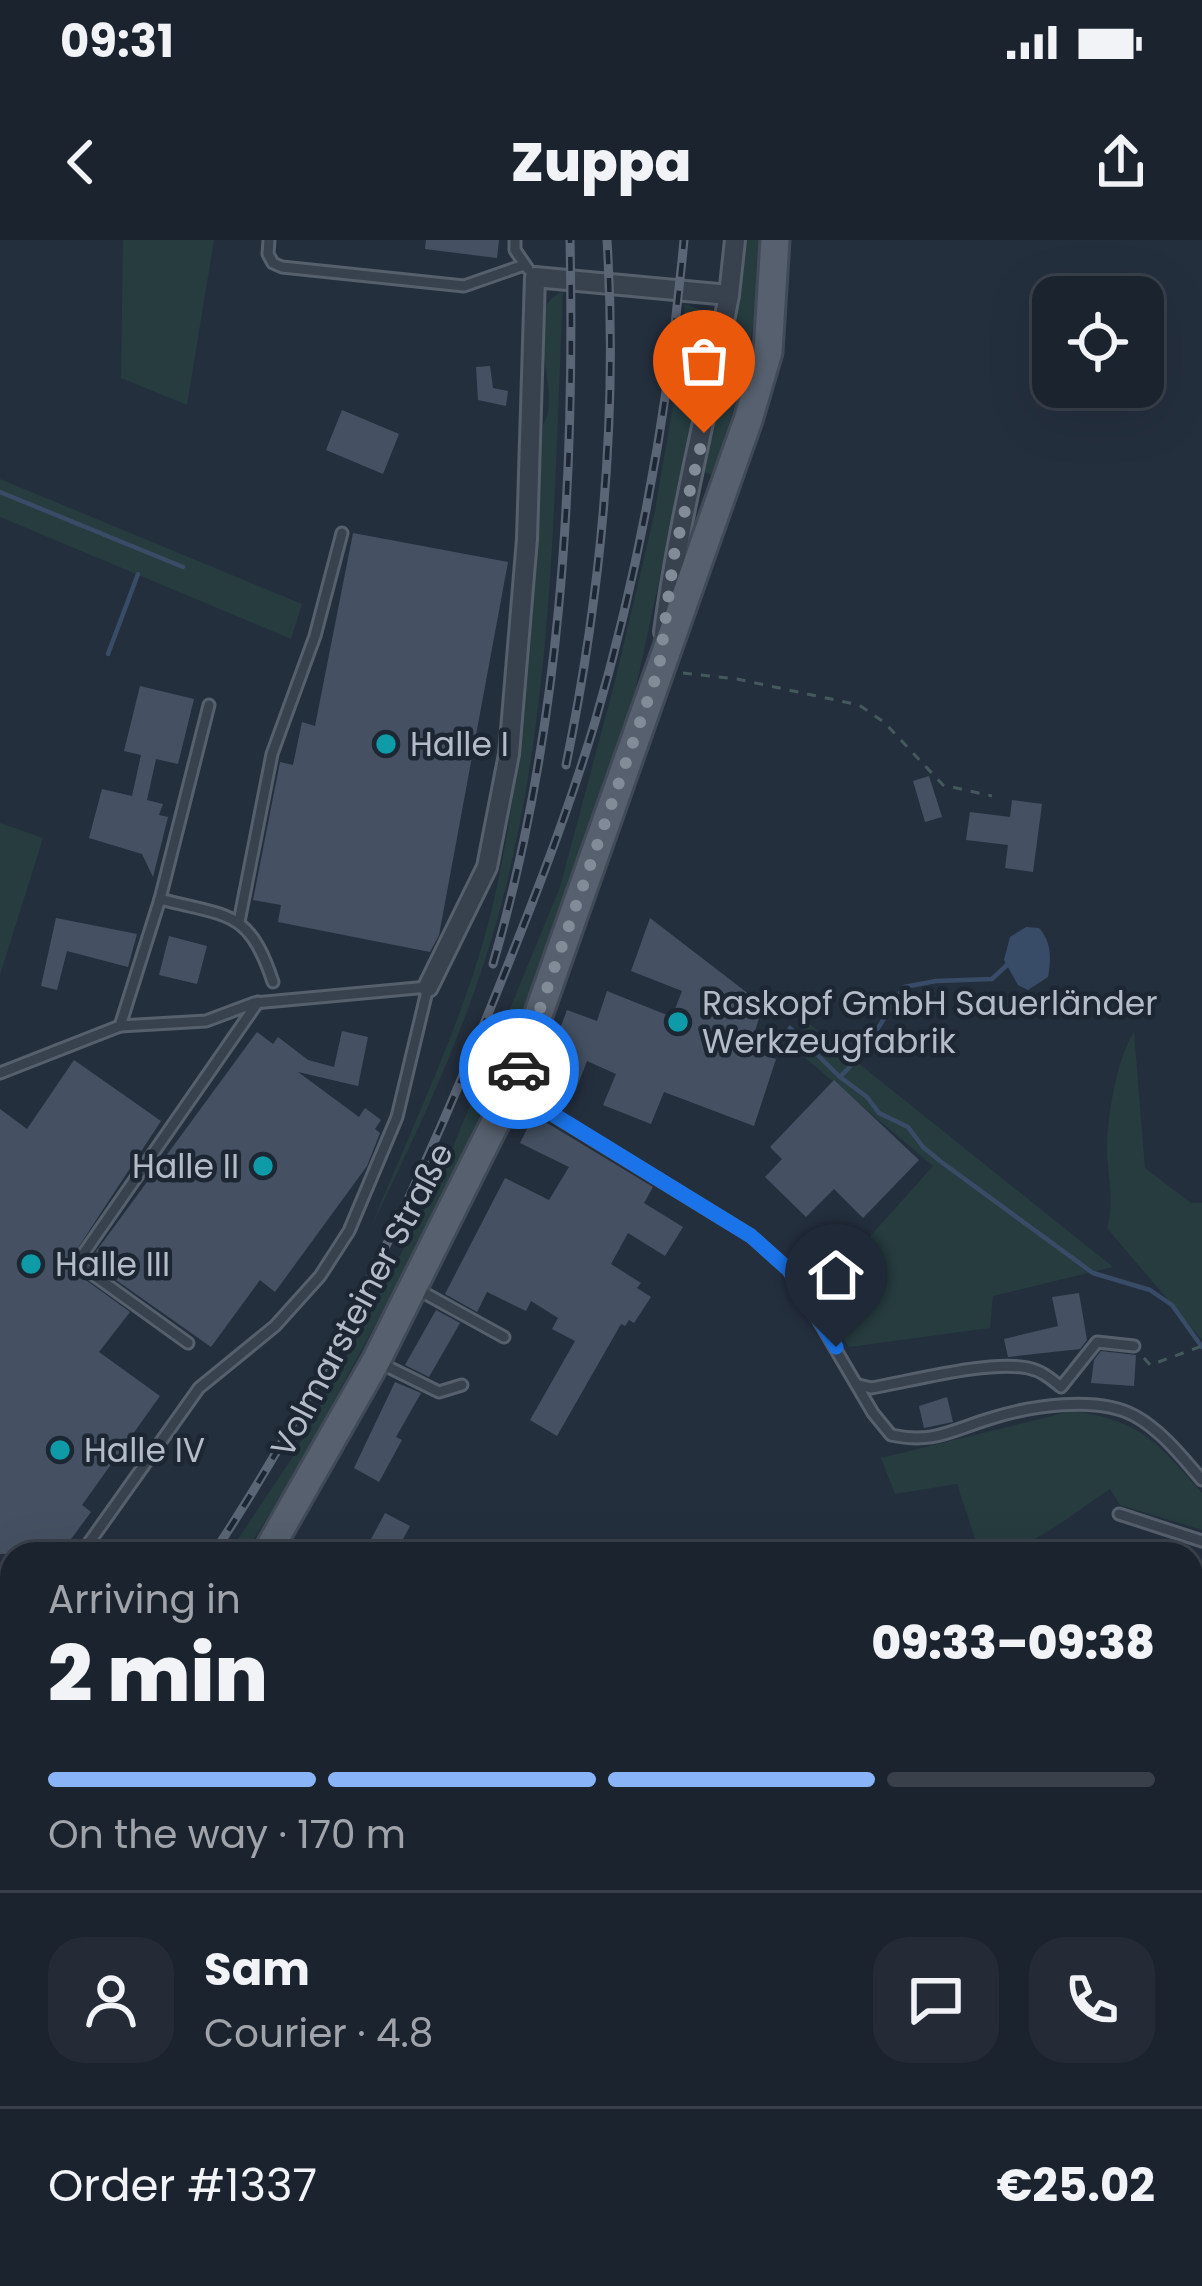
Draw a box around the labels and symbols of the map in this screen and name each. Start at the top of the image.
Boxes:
pin [653,310,755,433]
place label: Halle I [410,721,509,768]
marker: Halle I [373,731,399,757]
place label: Raskopf GmbH Sauerländer Werkzeugfabrik [702,980,1158,1065]
courier [459,1009,579,1129]
marker: Raskopf GmbH Sauerländer Werkzeugfabrik [665,1009,691,1035]
street label: Volmarsteiner Straße [259,1135,465,1465]
place label: Halle II [132,1143,239,1190]
marker: Halle II [250,1153,276,1179]
pin [785,1224,887,1347]
place label: Halle III [55,1241,170,1288]
marker: Halle III [18,1251,44,1277]
place label: Halle IV [84,1427,205,1474]
marker: Halle IV [47,1437,73,1463]

